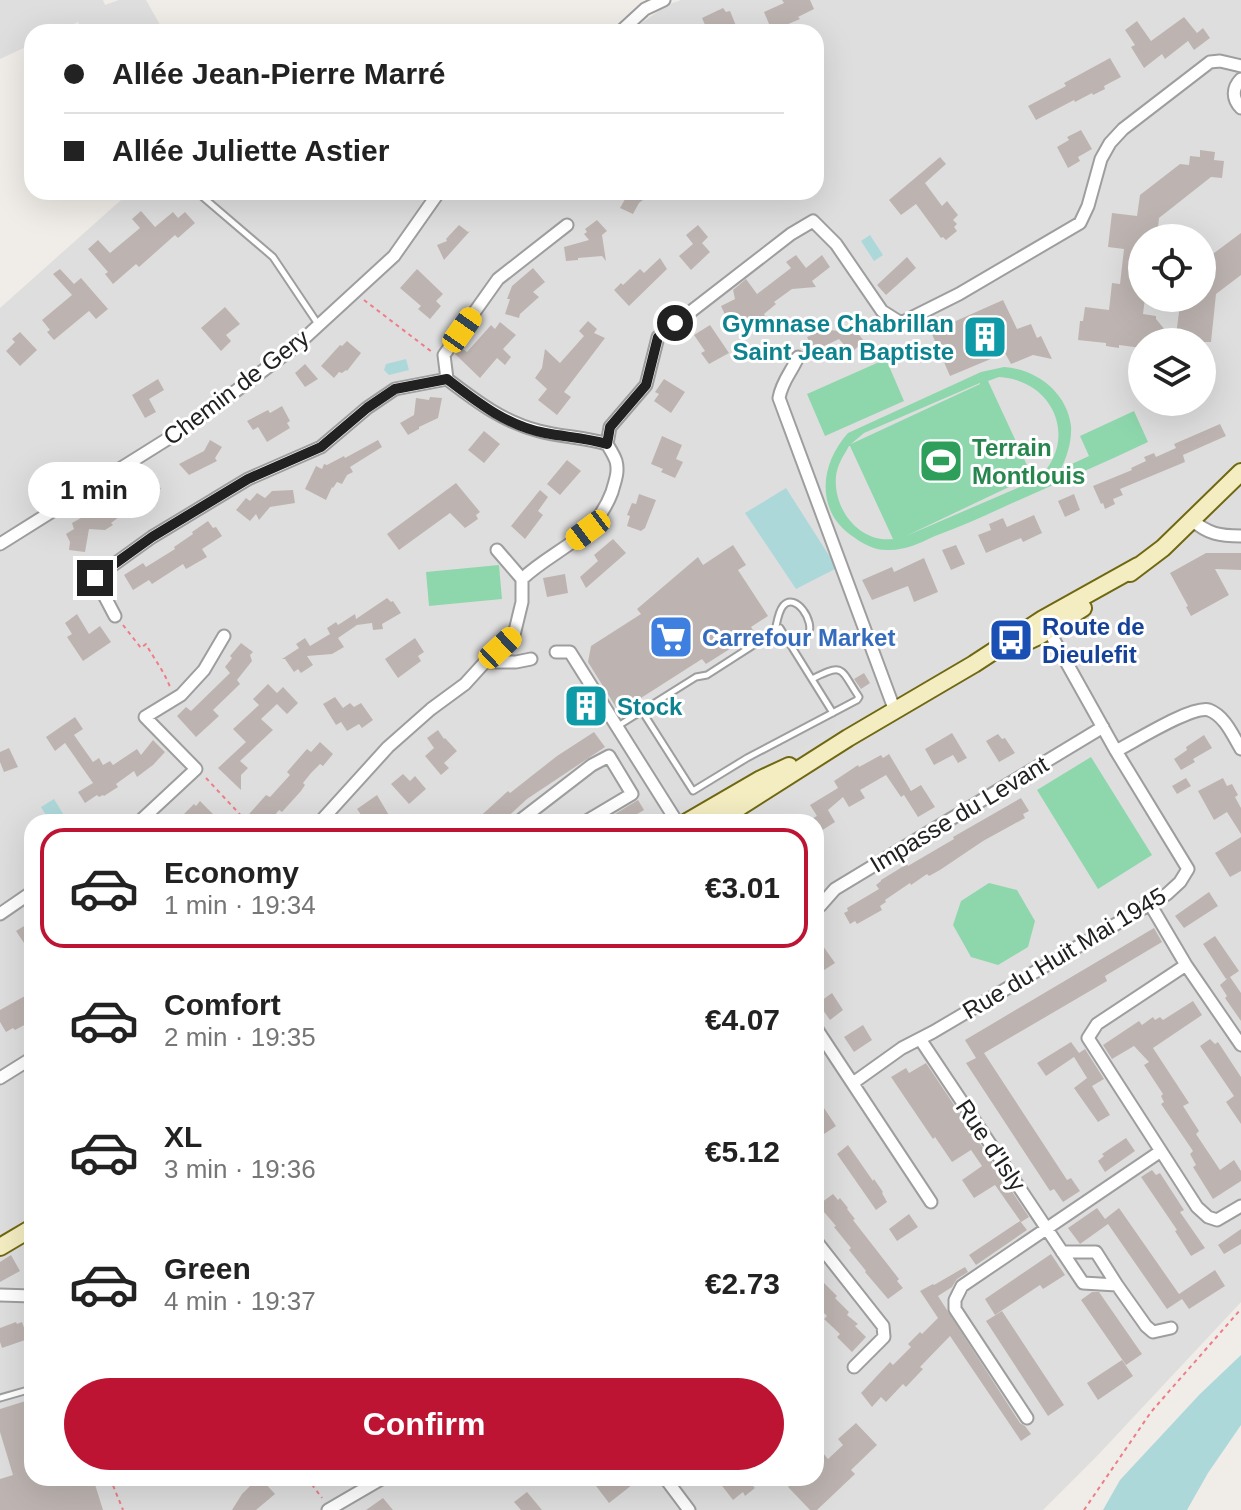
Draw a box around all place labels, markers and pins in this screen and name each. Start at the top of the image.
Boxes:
place label: Gymnase Chabrillan Saint Jean Baptiste [722,310,954,365]
building icon: Gymnase Chabrillan Saint Jean Baptiste [961,313,1009,361]
place label: Terrain Montlouis [972,434,1085,489]
sports icon: Terrain Montlouis [917,437,965,485]
supermarket icon: Carrefour Market [647,613,695,661]
place label: Route de Dieulefit [1042,613,1145,668]
bus stop icon: Route de Dieulefit [987,616,1035,664]
place label: Carrefour Market [702,624,895,651]
building icon: Stock [562,682,610,730]
place label: Stock [617,693,683,720]

